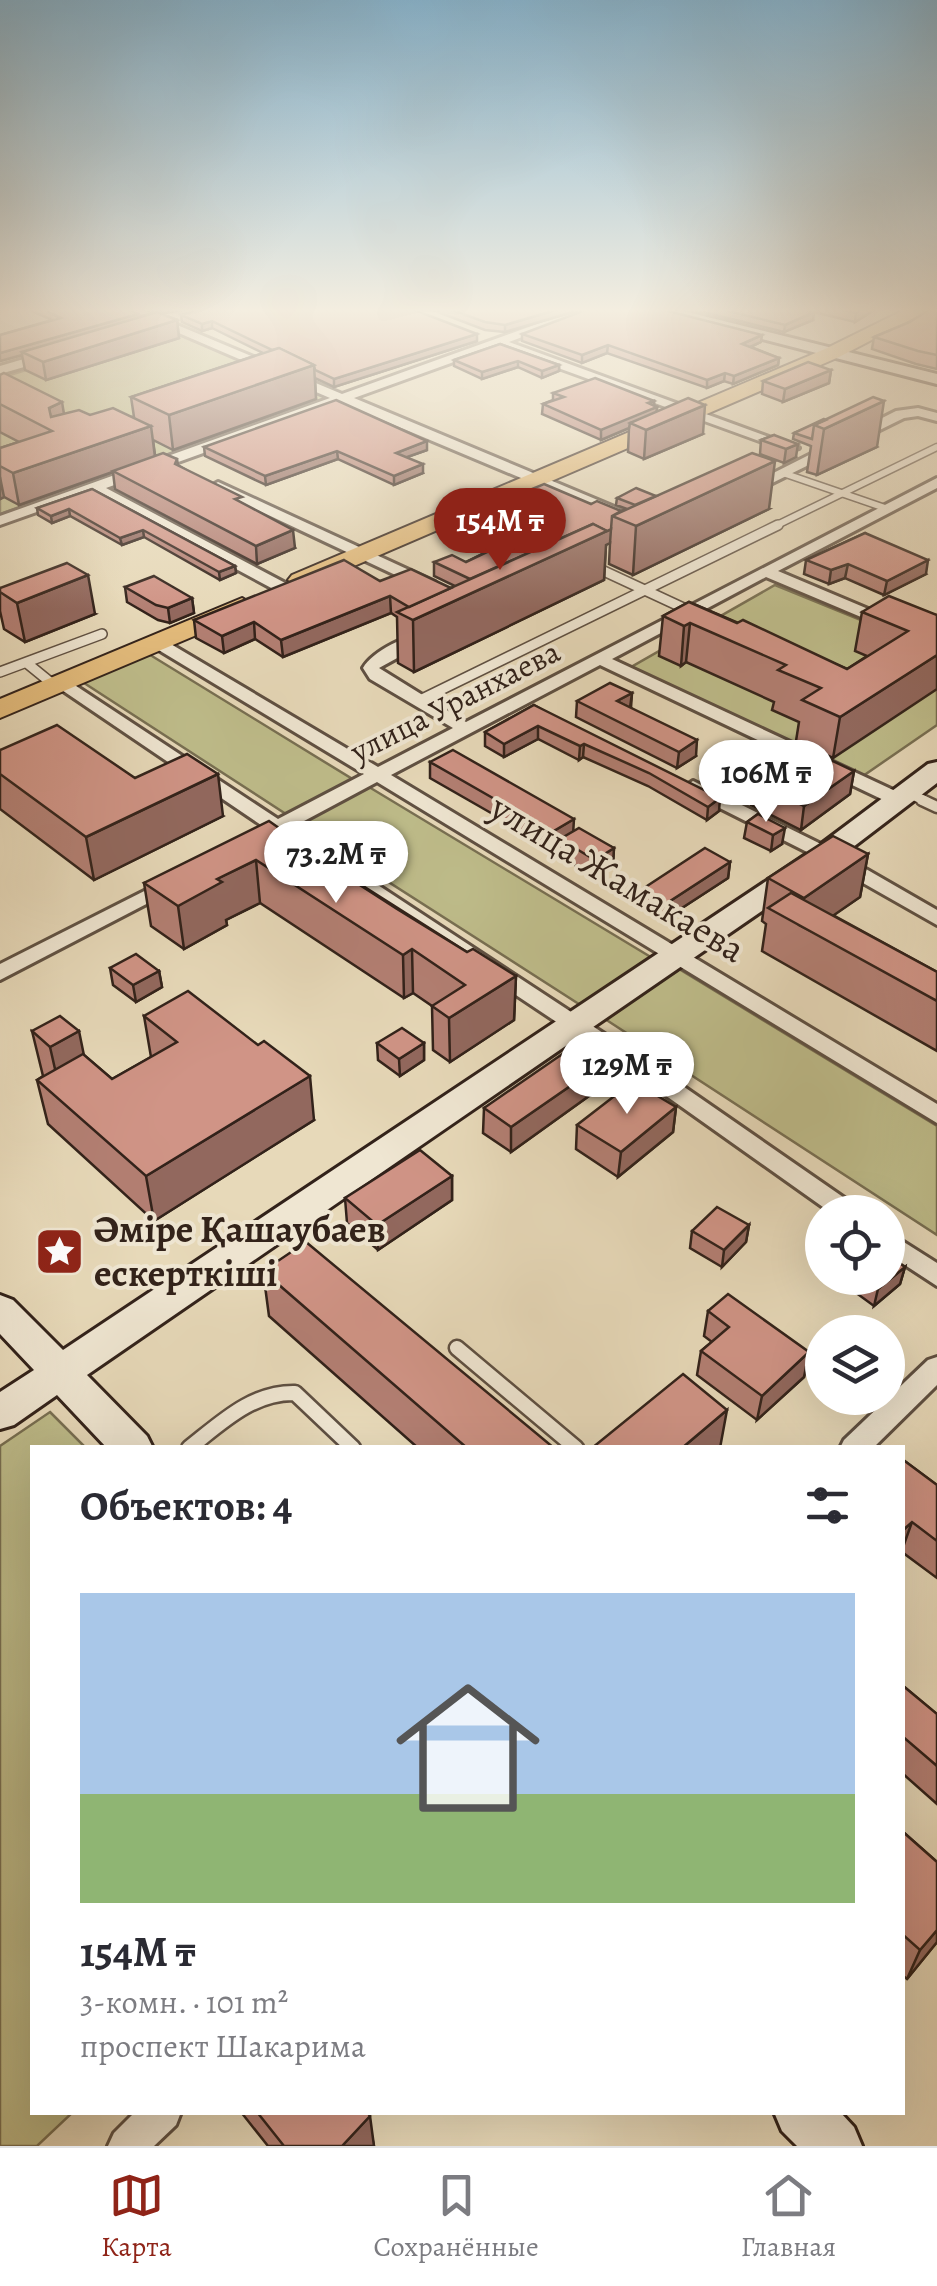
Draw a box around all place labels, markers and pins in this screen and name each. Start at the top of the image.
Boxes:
pin: 154M ₸ [419,488,581,573]
pin: 106M ₸ [685,740,847,825]
pin: 73.2M ₸ [244,821,428,906]
pin: 129M ₸ [546,1032,708,1117]
place label: Әміре Қашаубаев ескерткіші [94,1203,385,1299]
place icon: Әміре Қашаубаев ескерткіші [33,1225,85,1277]

